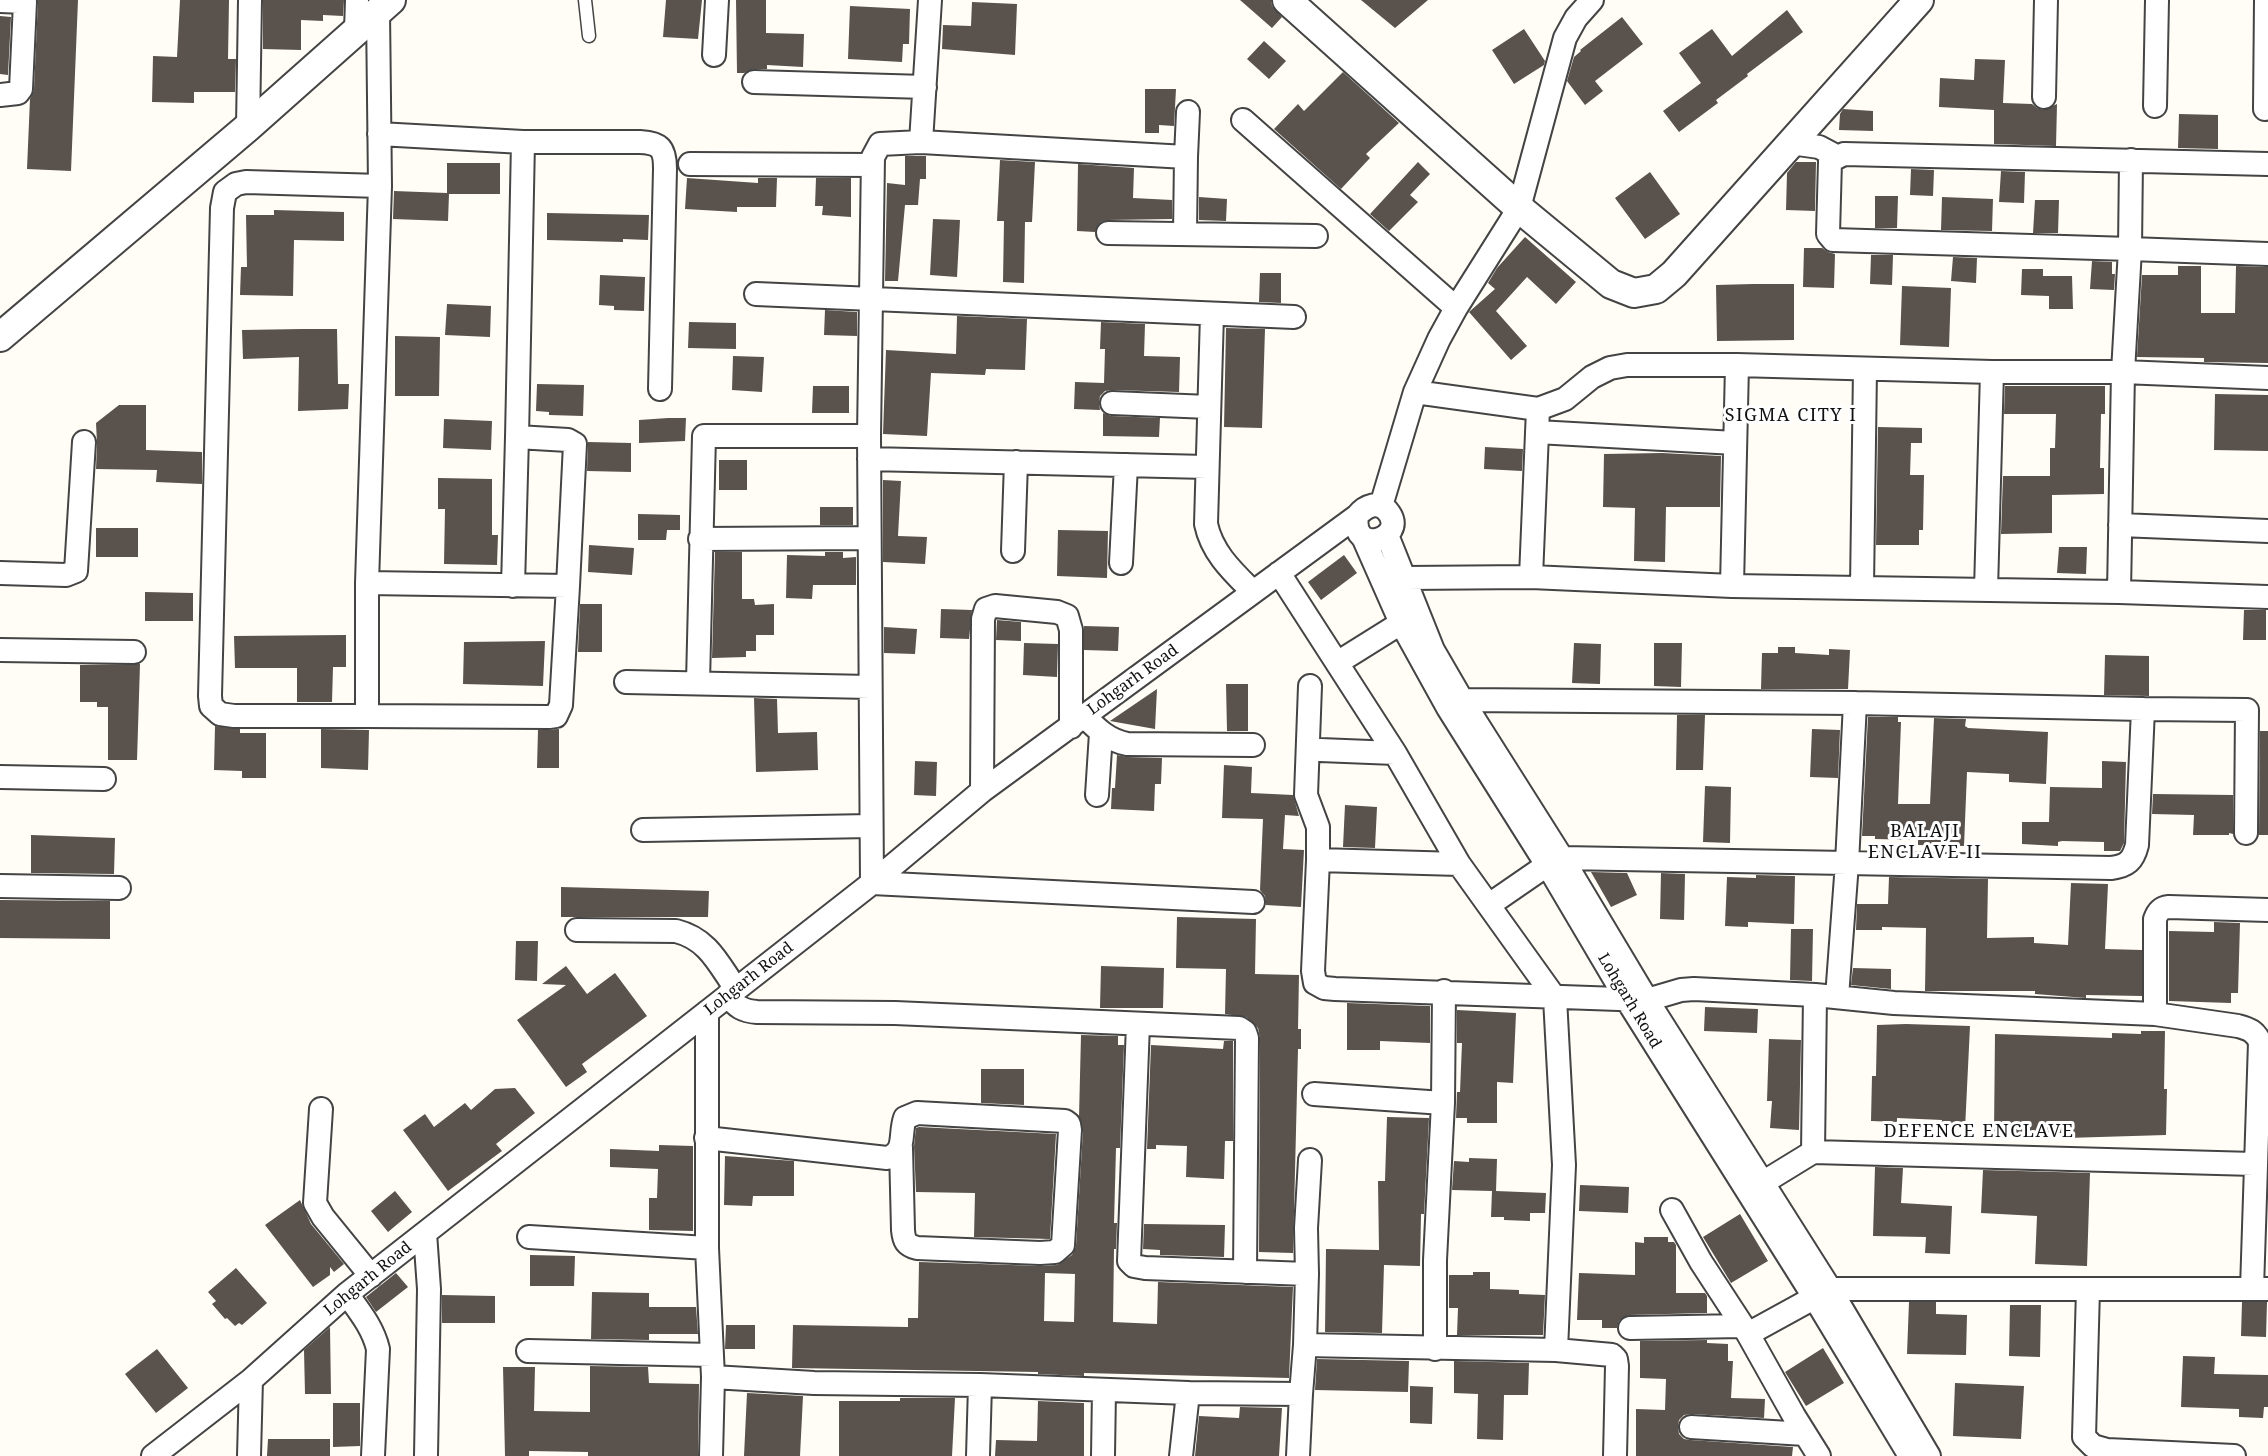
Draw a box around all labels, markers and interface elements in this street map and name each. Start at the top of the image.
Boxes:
district label: SIGMA CITY I [1725,405,1857,427]
street label: Lohgarh Road [1084,641,1182,719]
district label: BALAJI ENCLAVE II [1868,821,1982,864]
street label: Lohgarh Road [701,938,797,1020]
street label: Lohgarh Road [1593,950,1665,1052]
district label: DEFENCE ENCLAVE [1883,1121,2075,1143]
street label: Lohgarh Road [320,1238,416,1320]

